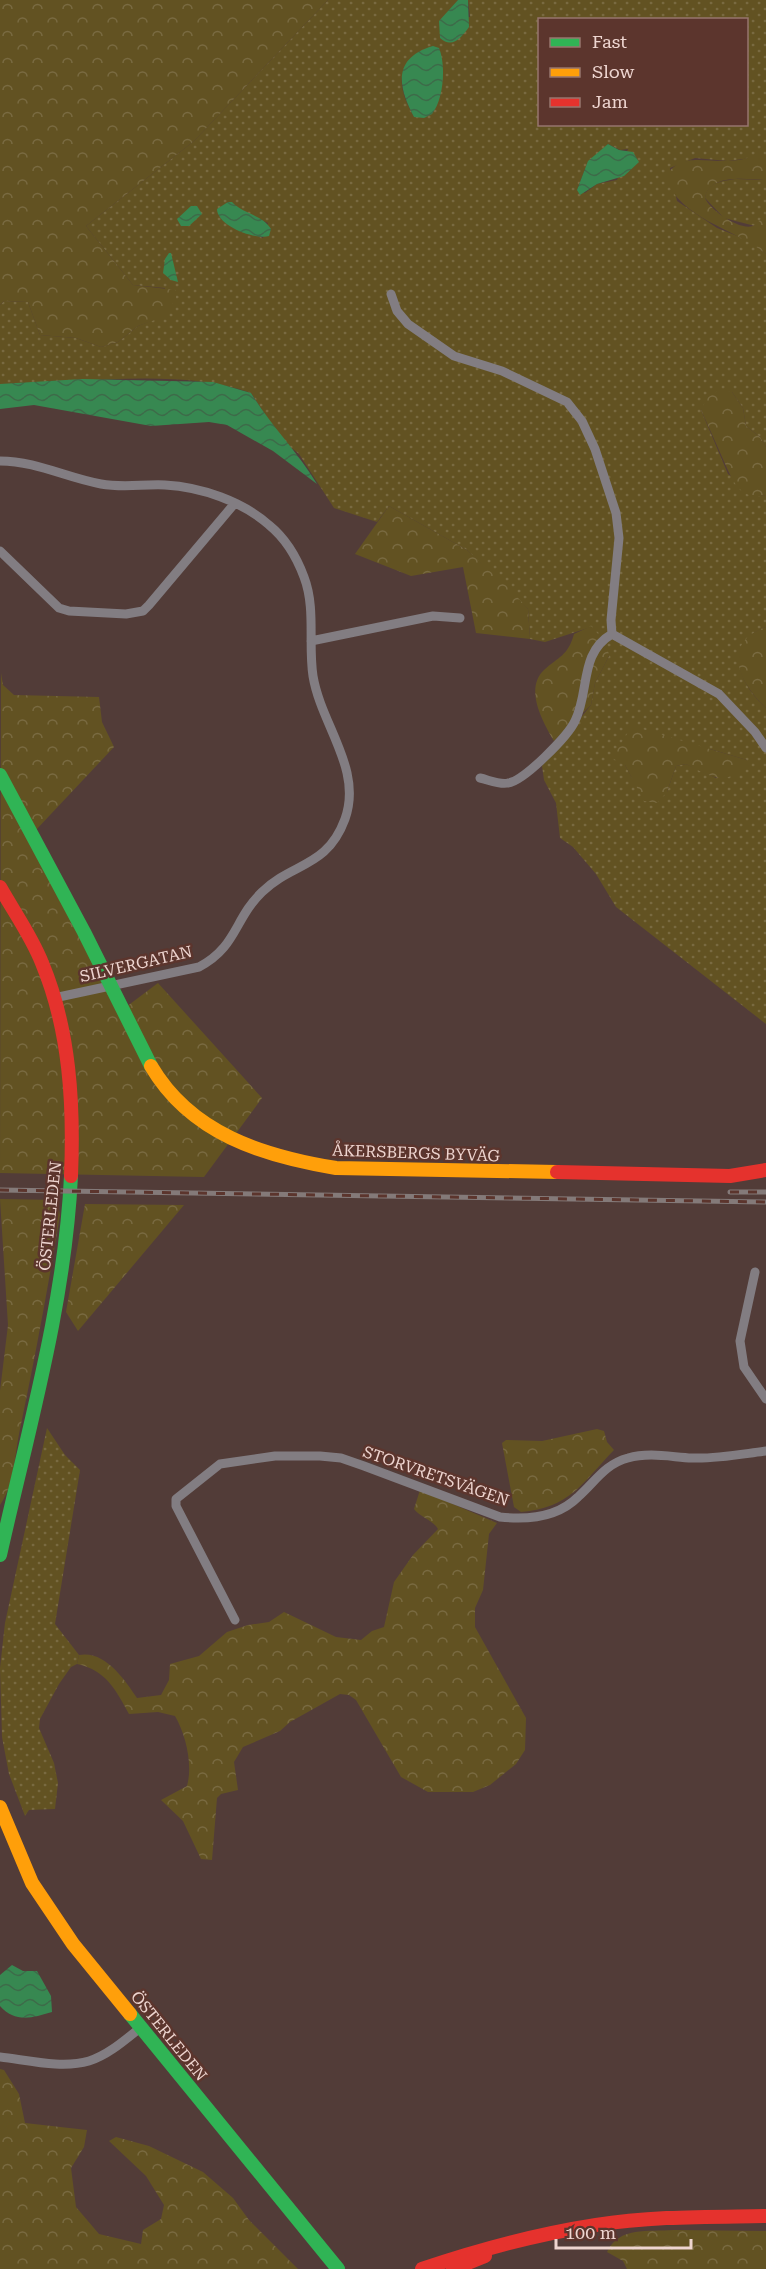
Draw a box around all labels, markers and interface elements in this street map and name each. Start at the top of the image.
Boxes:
legend [538,18,748,126]
text: Fast [592,31,627,52]
text: Slow [592,61,634,82]
text: Jam [592,91,628,112]
street label: SILVERGATAN [78,942,194,986]
street label: ÅKERSBERGS BYVÄG [332,1141,501,1165]
street label: ÖSTERLEDEN [35,1160,65,1272]
street label: STORVRETSVÄGEN [361,1442,512,1510]
street label: ÖSTERLEDEN [127,1987,211,2085]
scale bar [556,2212,691,2250]
text: 100 m [565,2222,616,2243]

